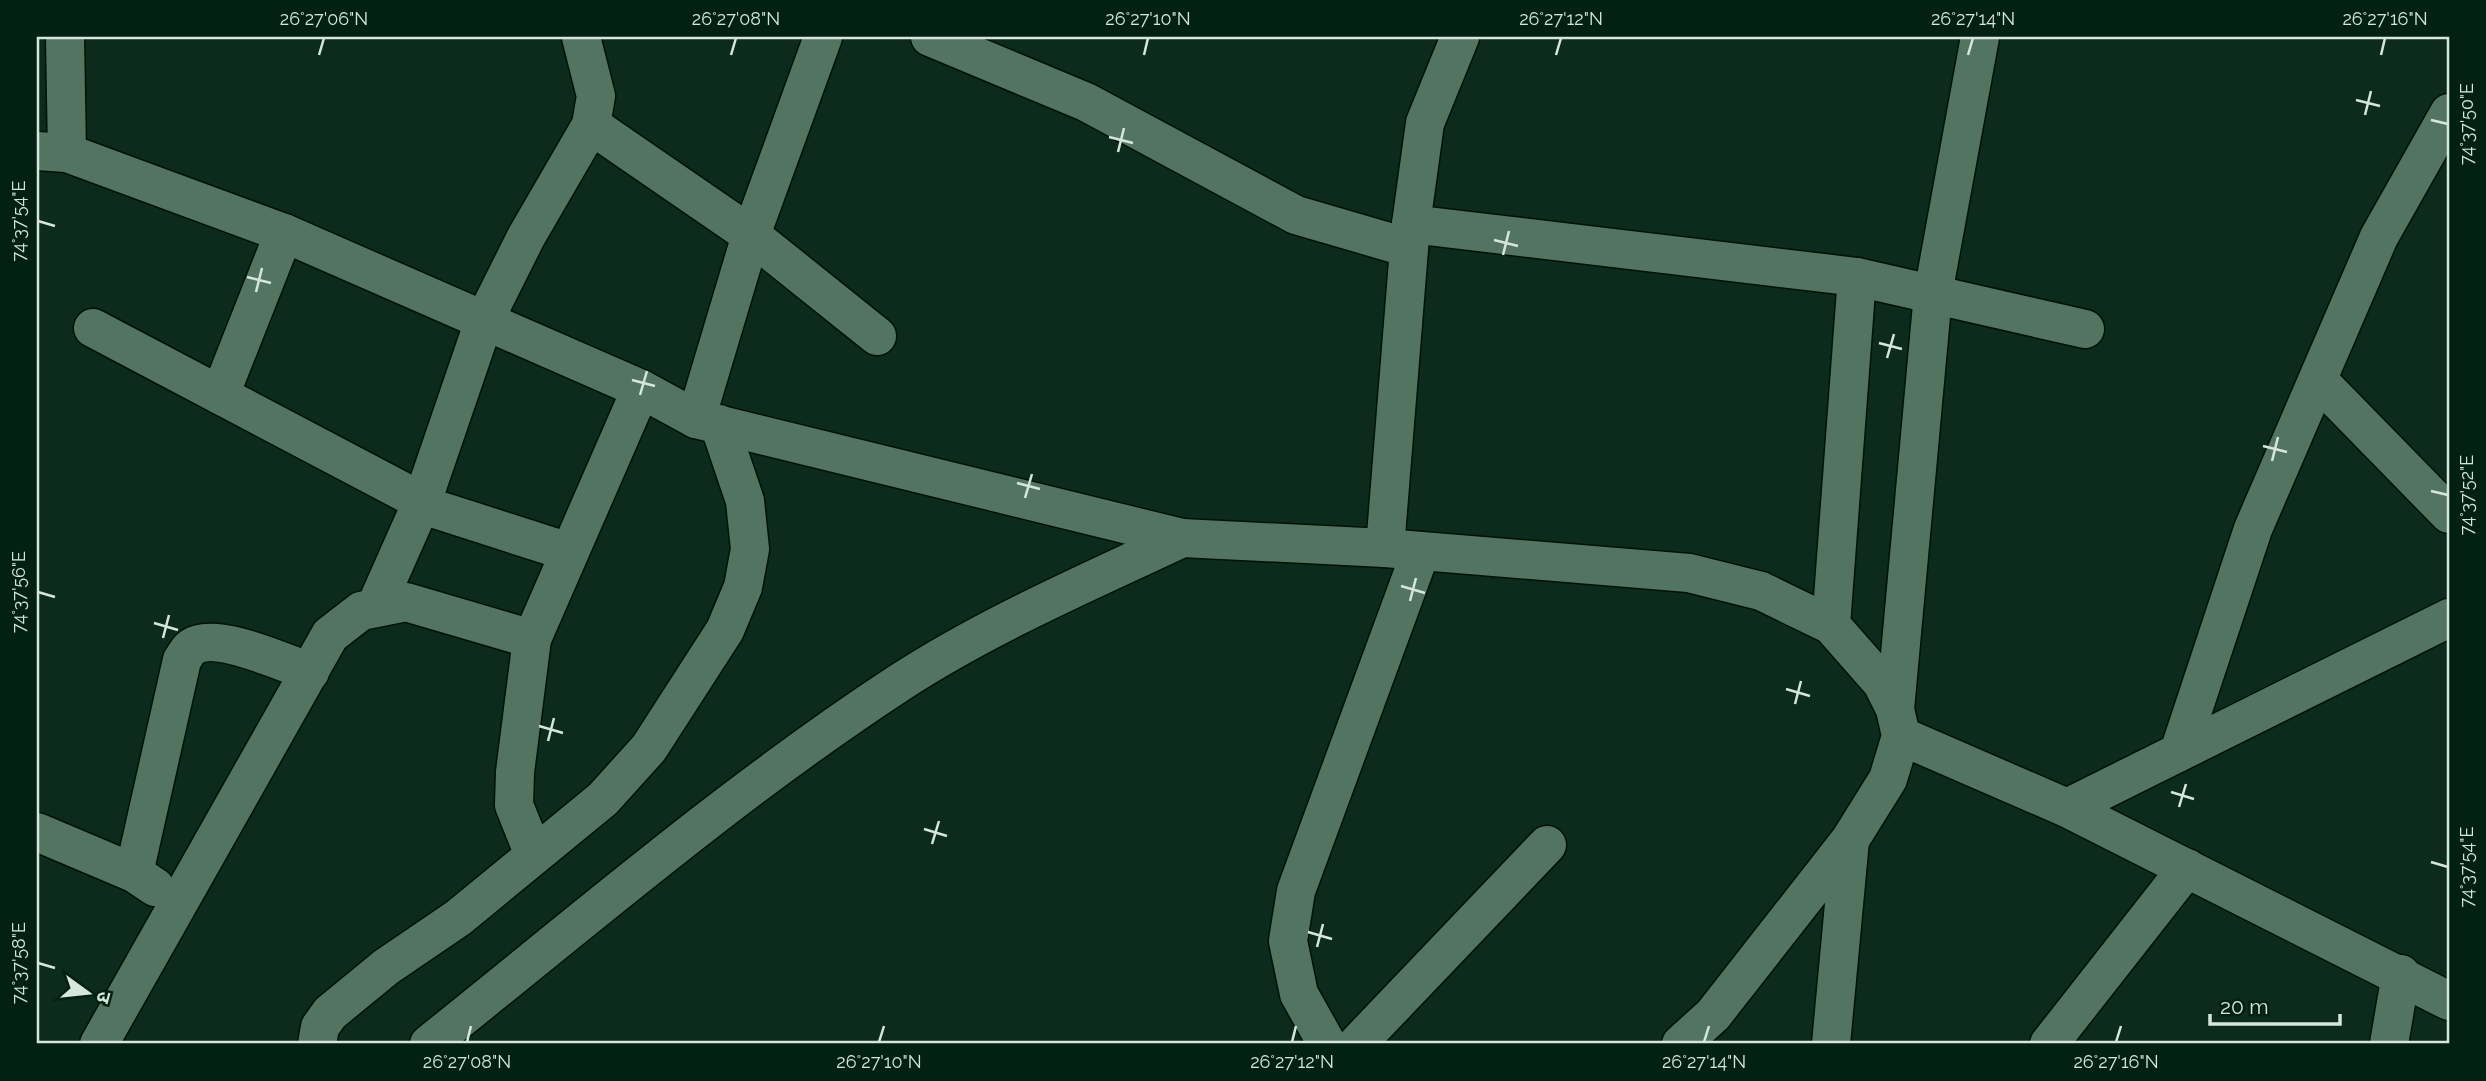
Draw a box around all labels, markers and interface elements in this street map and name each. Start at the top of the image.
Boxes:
text: 26°27'06"N [280,8,368,29]
text: 26°27'08"N [692,8,780,29]
text: 26°27'10"N [1105,8,1191,29]
text: 26°27'12"N [1519,8,1603,29]
text: 26°27'14"N [1931,8,2015,29]
text: 26°27'16"N [2342,8,2428,29]
text: 74°37'50"E [2456,83,2477,165]
text: 74°37'54"E [8,181,29,261]
text: 74°37'52"E [2456,455,2477,535]
text: 74°37'56"E [8,551,29,633]
text: 74°37'54"E [2456,827,2477,907]
text: 74°37'58"E [8,922,29,1004]
north arrow [52,958,122,1028]
scale bar [2210,983,2339,1027]
text: उ [92,989,116,1006]
text: 20 m [2220,994,2268,1019]
text: 26°27'08"N [423,1051,511,1072]
text: 26°27'10"N [836,1051,922,1072]
text: 26°27'12"N [1250,1051,1334,1072]
text: 26°27'14"N [1662,1051,1746,1072]
text: 26°27'16"N [2073,1051,2159,1072]

